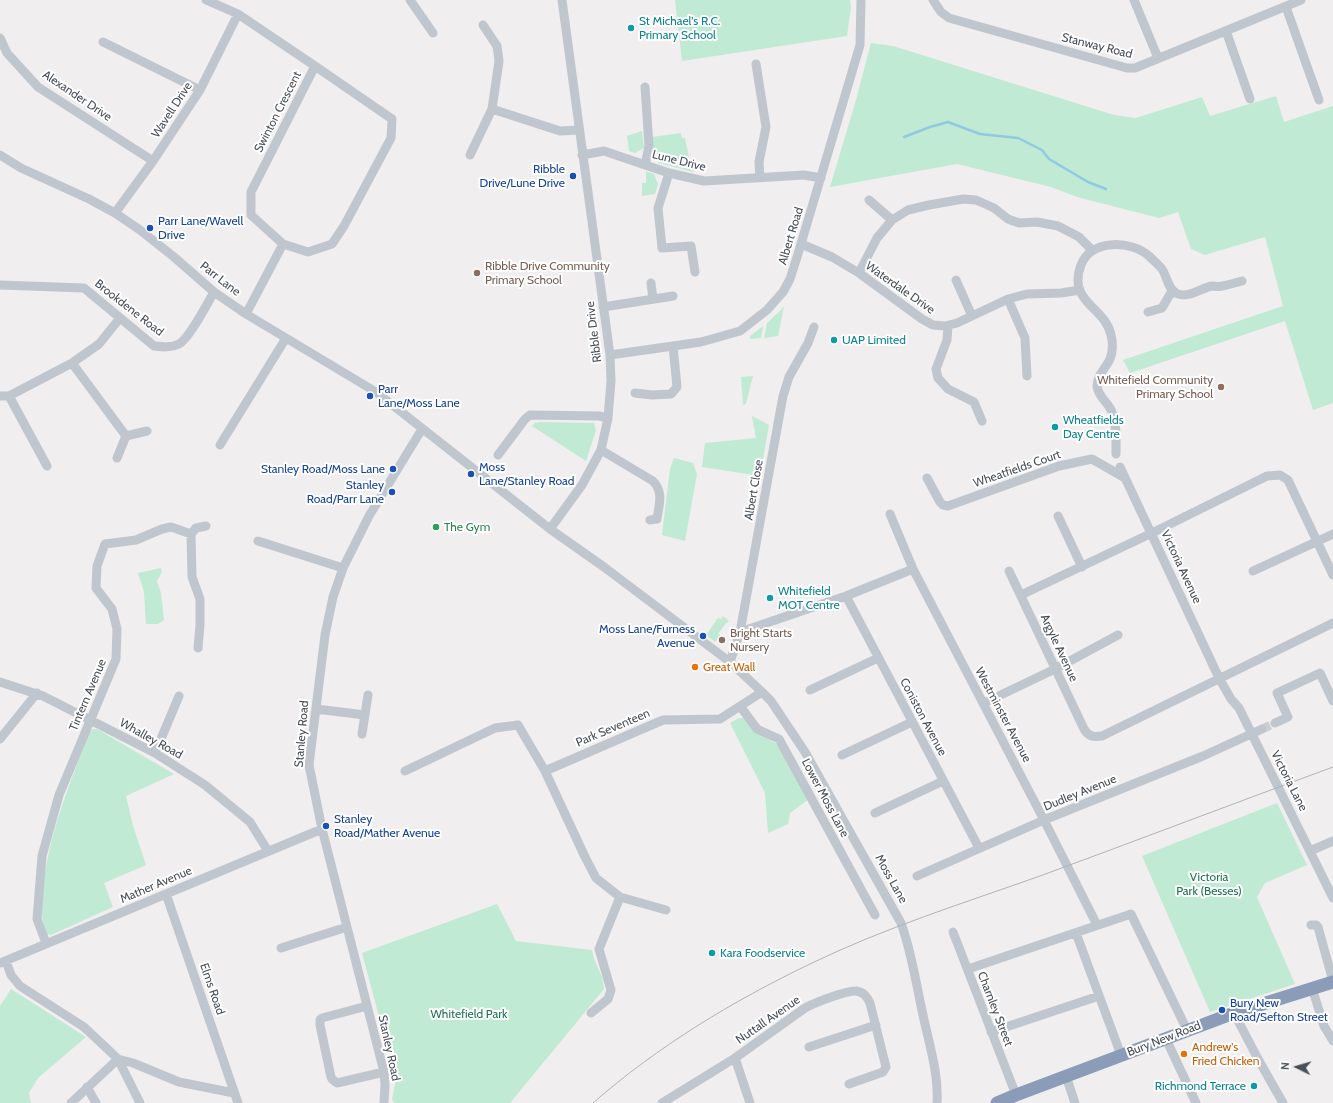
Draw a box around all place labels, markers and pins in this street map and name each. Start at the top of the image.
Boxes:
place label: St Michael's R.C. Primary School [639,14,720,42]
marker: St Michael's R.C. Primary School [626,23,636,33]
place label: Ribble Drive/Lune Drive [480,162,565,190]
marker: Ribble Drive/Lune Drive [568,171,578,181]
place label: Parr Lane/Wavell Drive [158,214,243,242]
marker: Parr Lane/Wavell Drive [145,223,155,233]
place label: Ribble Drive Community Primary School [485,259,610,287]
marker: Ribble Drive Community Primary School [472,268,482,278]
place label: UAP Limited [842,333,906,347]
marker: UAP Limited [829,335,839,345]
place label: Whitefield Community Primary School [1097,373,1213,401]
place label: Parr Lane/Moss Lane [378,382,460,410]
marker: Whitefield Community Primary School [1216,382,1226,392]
marker: Parr Lane/Moss Lane [365,391,375,401]
place label: Wheatfields Day Centre [1063,413,1124,441]
marker: Wheatfields Day Centre [1050,422,1060,432]
place label: Moss Lane/Stanley Road [479,460,574,488]
place label: Stanley Road/Moss Lane [261,462,385,476]
marker: Stanley Road/Moss Lane [388,464,398,474]
marker: Moss Lane/Stanley Road [466,469,476,479]
place label: Stanley Road/Parr Lane [307,478,384,506]
marker: Stanley Road/Parr Lane [387,487,397,497]
place label: The Gym [444,520,490,534]
marker: The Gym [431,522,441,532]
place label: Whitefield MOT Centre [778,584,840,612]
marker: Whitefield MOT Centre [765,593,775,603]
place label: Moss Lane/Furness Avenue [599,622,695,650]
place label: Bright Starts Nursery [730,626,792,654]
marker: Moss Lane/Furness Avenue [698,631,708,641]
marker: Bright Starts Nursery [717,635,727,645]
place label: Great Wall [703,660,755,674]
marker: Great Wall [690,662,700,672]
place label: Stanley Road/Mather Avenue [334,812,440,840]
marker: Stanley Road/Mather Avenue [321,821,331,831]
place label: Kara Foodservice [720,946,805,960]
marker: Kara Foodservice [707,948,717,958]
place label: Bury New Road/Sefton Street [1230,996,1328,1024]
marker: Bury New Road/Sefton Street [1217,1005,1227,1015]
place label: Andrew's Fried Chicken [1192,1040,1259,1068]
marker: Andrew's Fried Chicken [1179,1049,1189,1059]
place label: Richmond Terrace [1155,1079,1246,1093]
marker: Richmond Terrace [1249,1081,1259,1091]

